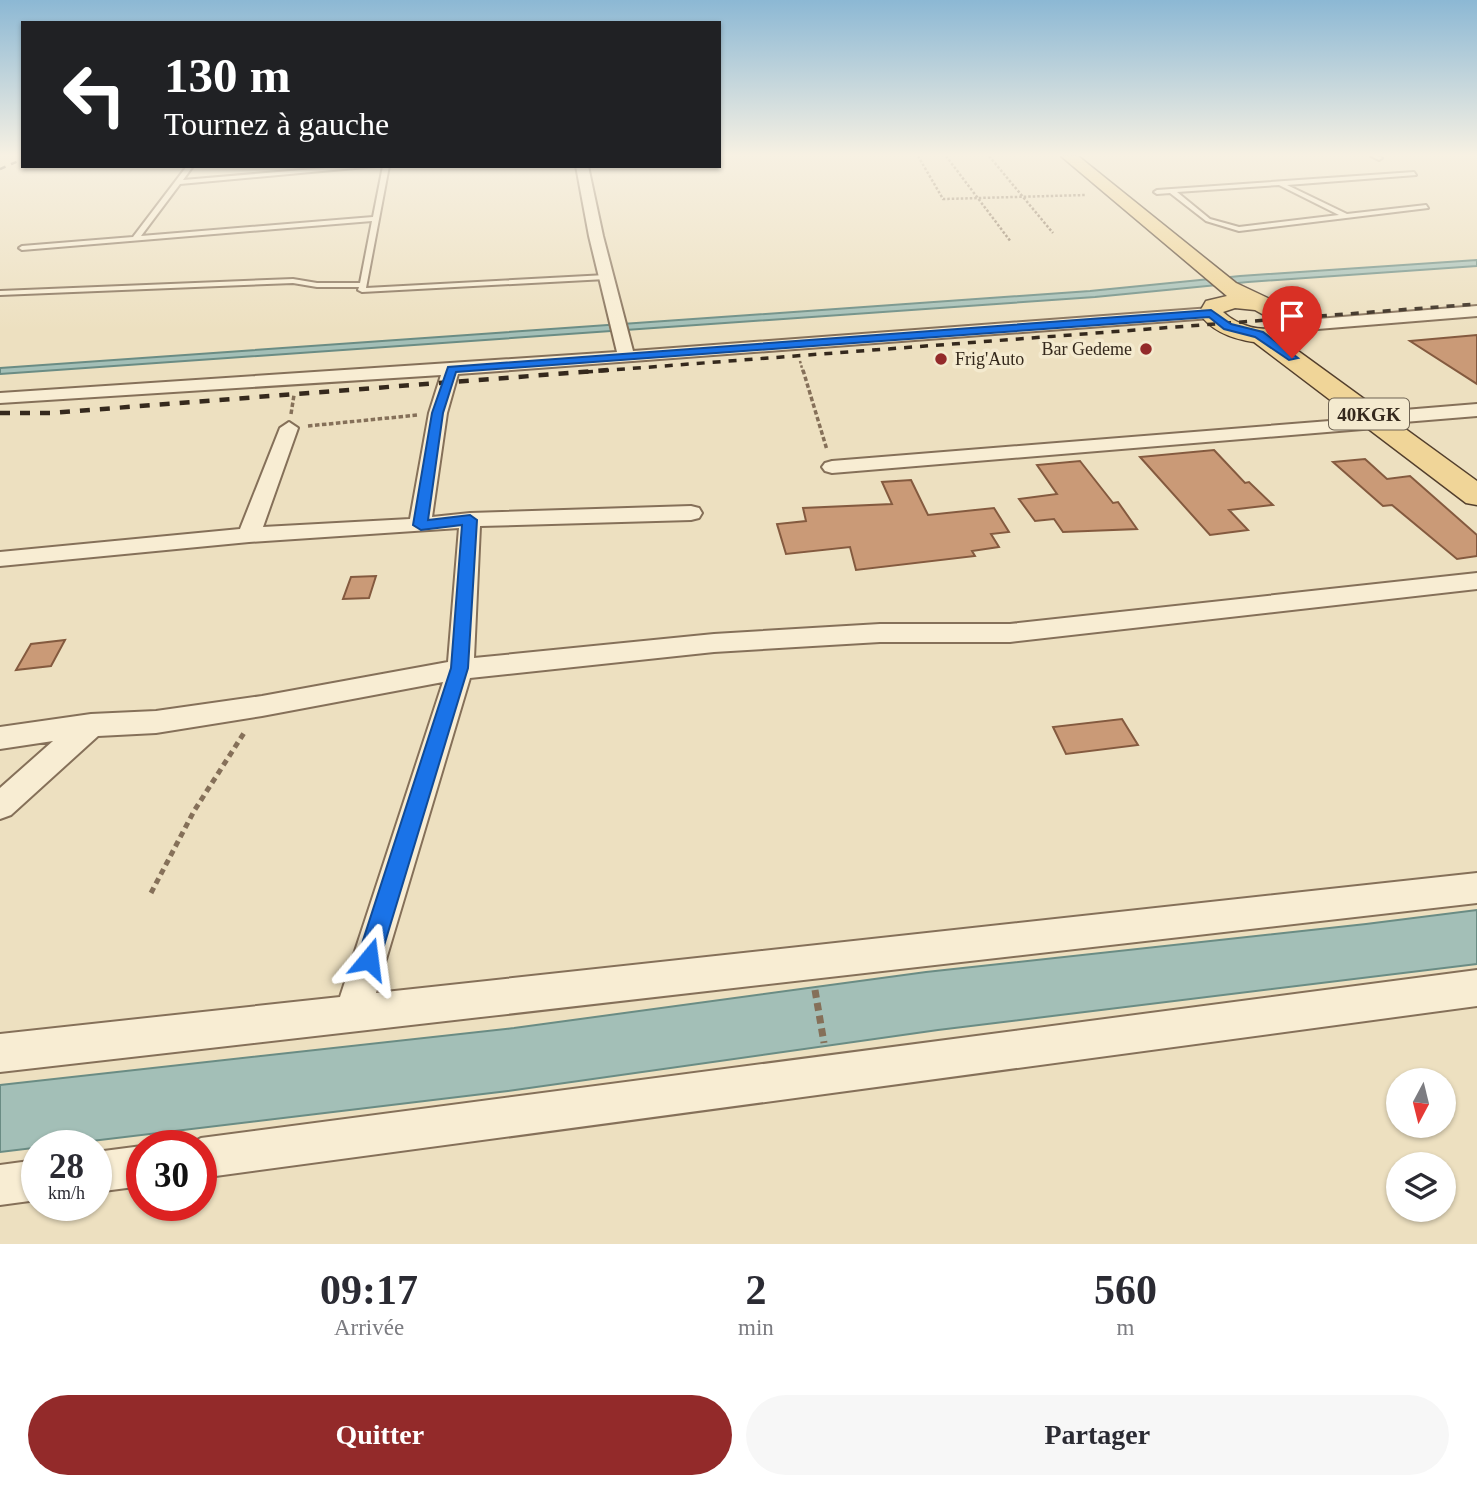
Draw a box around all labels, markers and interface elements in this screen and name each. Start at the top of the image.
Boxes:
text: 130 m [164,48,291,103]
icon: left [49,49,140,140]
text: Tournez à gauche [164,106,389,142]
pin [1262,286,1322,358]
icon: arrive [1273,297,1311,335]
place label: Bar Gedeme [1042,339,1132,359]
marker: Bar Gedeme [1138,341,1154,357]
place label: Frig'Auto [955,349,1024,369]
marker: Frig'Auto [933,351,949,367]
road number: 40KGK [1329,398,1409,430]
position arrow [332,922,406,996]
north arrow [1386,1068,1456,1138]
map controls [1386,1068,1456,1222]
speed limit sign: 30 [126,1130,217,1221]
text: 28 [49,1147,84,1186]
button: layers [1386,1152,1456,1222]
text: km/h [48,1183,85,1203]
text: 09:17 [320,1267,418,1313]
text: 2 [745,1267,766,1313]
text: 560 [1094,1267,1157,1313]
text: Arrivée [334,1315,404,1340]
text: min [738,1315,774,1340]
text: m [1116,1315,1134,1340]
button: Quitter [28,1395,732,1475]
button: Partager [746,1395,1449,1475]

